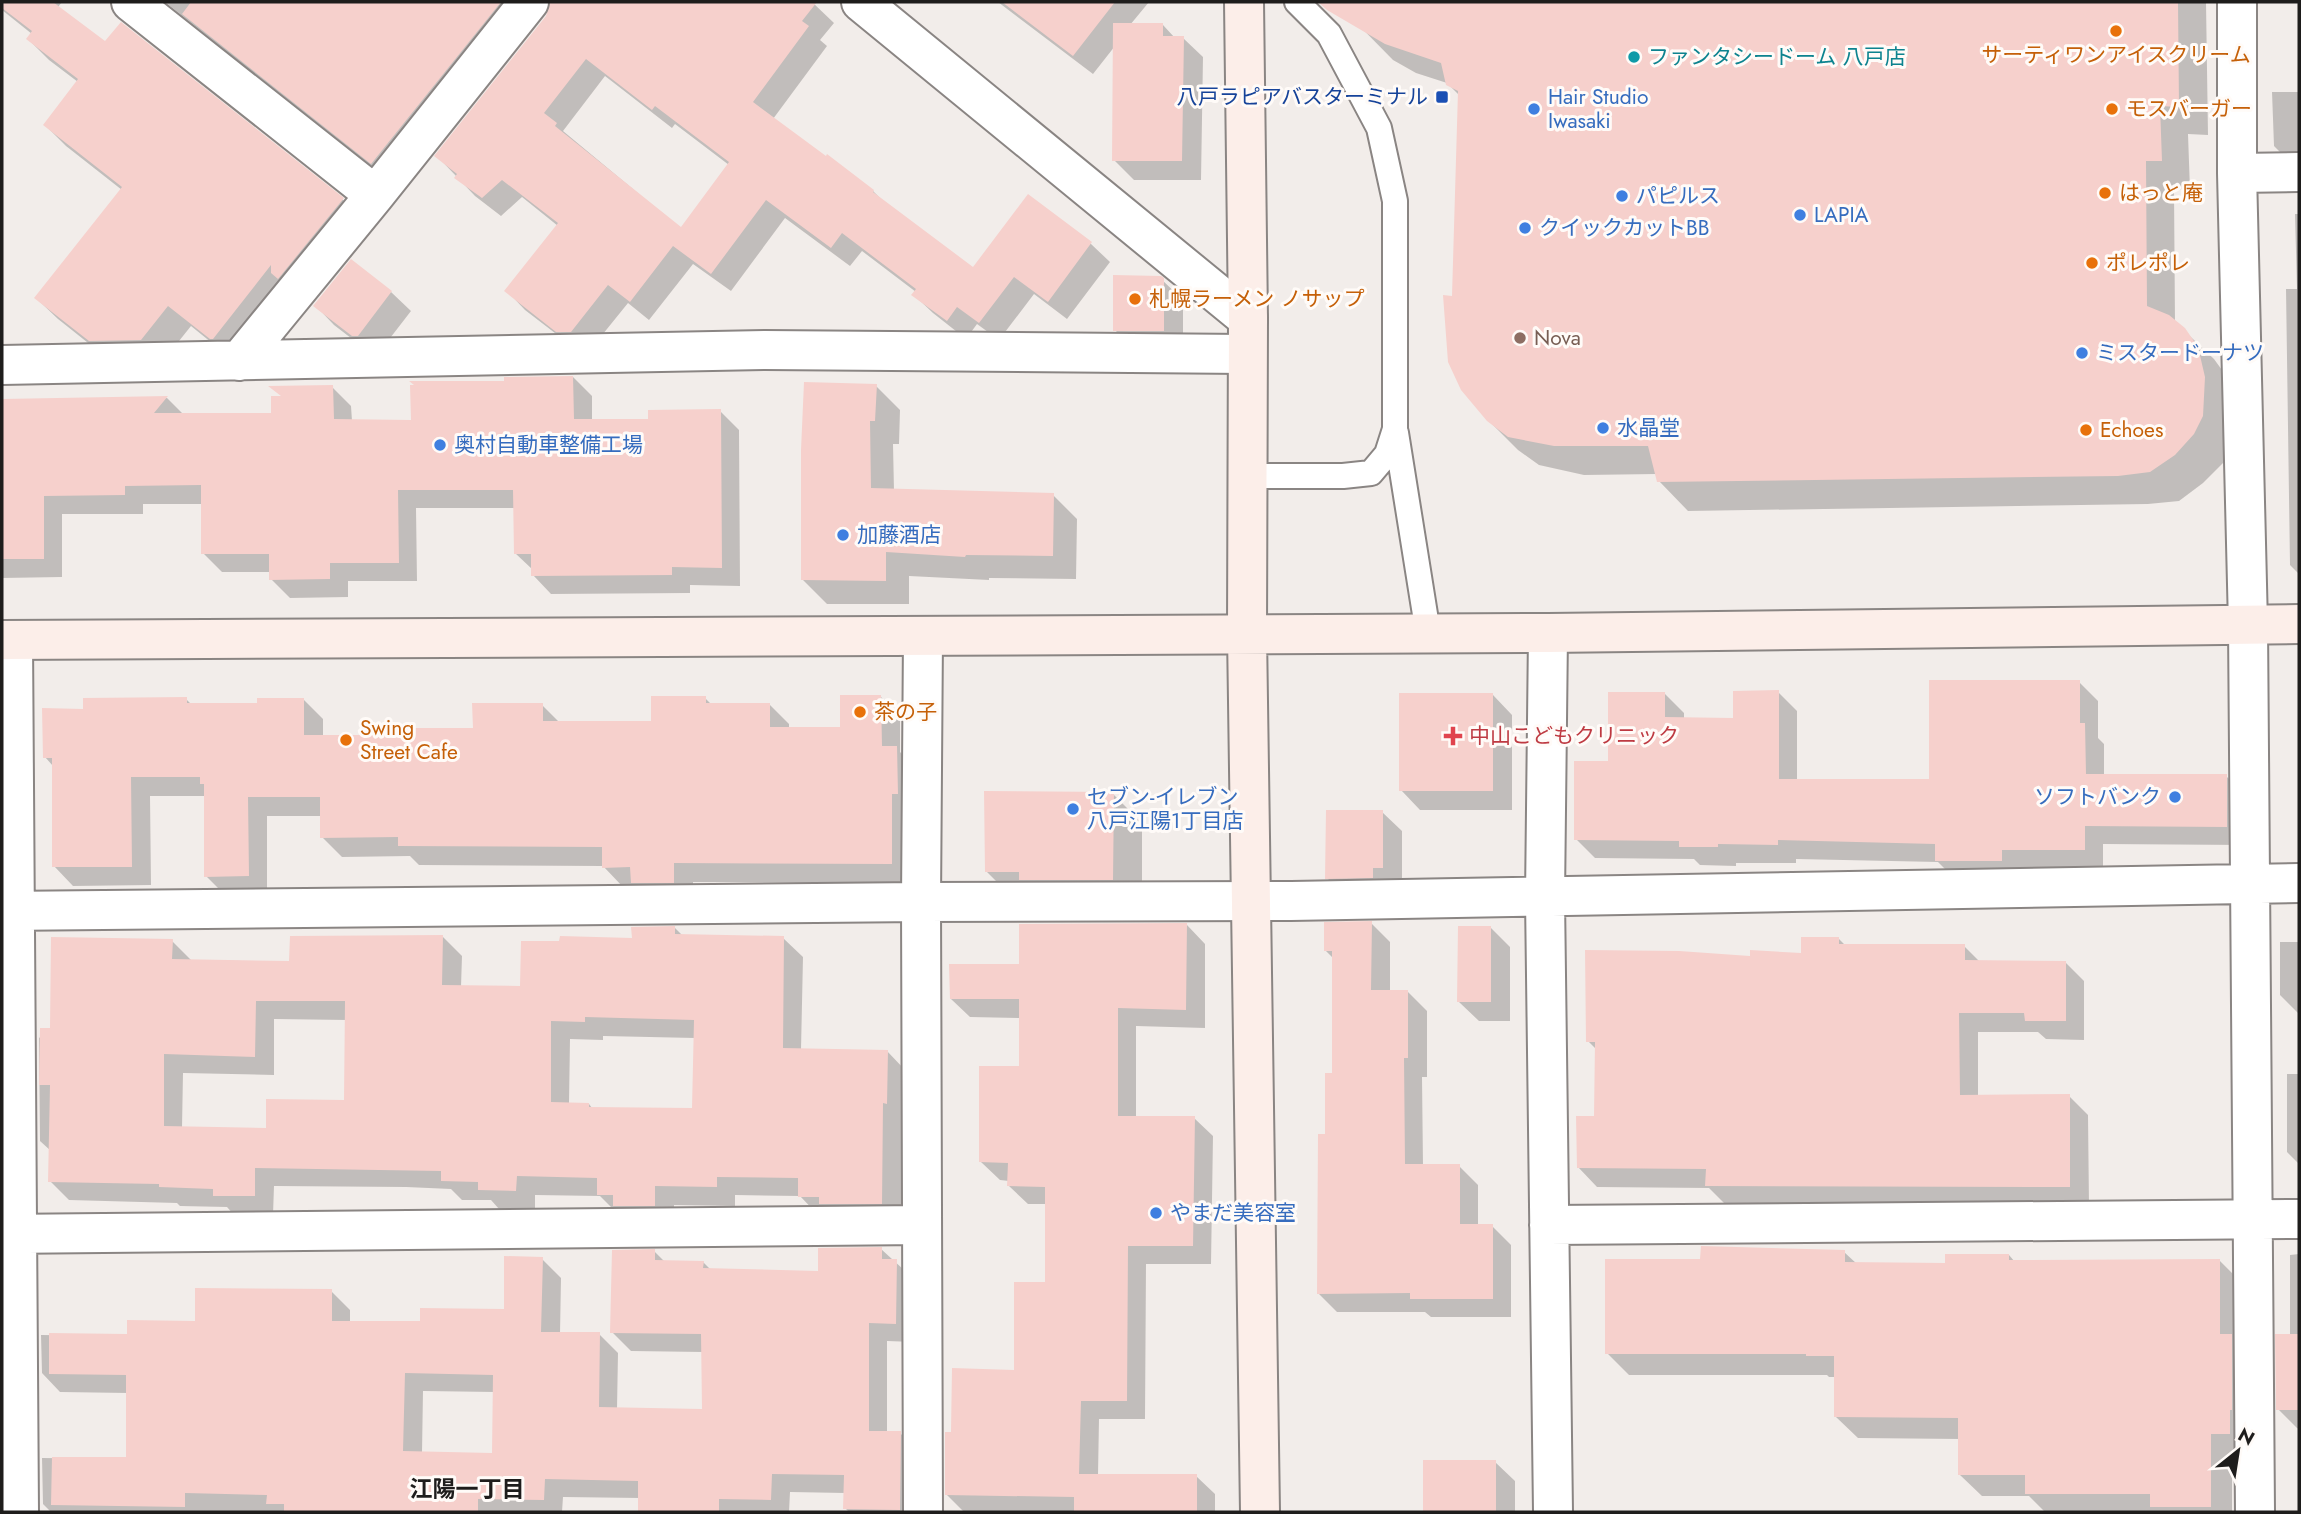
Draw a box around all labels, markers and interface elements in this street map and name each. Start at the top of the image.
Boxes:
marker: サーティワンアイスクリーム [2108,23,2124,39]
place label: サーティワンアイスクリーム [1981,40,2251,70]
place label: ファンタシードーム 八戸店 [1648,42,1906,72]
marker: ファンタシードーム 八戸店 [1626,49,1642,65]
place label: 八戸ラピアバスターミナル [1177,82,1428,112]
place label: Hair Studio Iwasaki [1548,82,1649,136]
marker: 八戸ラピアバスターミナル [1434,89,1450,105]
place label: モスバーガー [2126,94,2252,124]
marker: Hair Studio Iwasaki [1526,101,1542,117]
marker: モスバーガー [2104,101,2120,117]
place label: はっと庵 [2119,178,2203,208]
place label: パピルス [1636,181,1720,211]
marker: はっと庵 [2097,185,2113,201]
marker: パピルス [1614,188,1630,204]
place label: LAPIA [1814,200,1869,230]
marker: LAPIA [1792,207,1808,223]
place label: クイックカットBB [1539,213,1709,243]
marker: クイックカットBB [1517,220,1533,236]
place label: ポレポレ [2106,248,2190,278]
marker: ポレポレ [2084,255,2100,271]
place label: 札幌ラーメン ノサップ [1149,284,1364,314]
marker: 札幌ラーメン ノサップ [1127,291,1143,307]
place label: Nova [1534,323,1581,353]
marker: Nova [1512,330,1528,346]
place label: ミスタードーナツ [2096,338,2264,368]
marker: ミスタードーナツ [2074,345,2090,361]
place label: 水晶堂 [1617,413,1680,443]
place label: Echoes [2100,415,2163,445]
marker: 水晶堂 [1595,420,1611,436]
marker: Echoes [2078,422,2094,438]
place label: 奥村自動車整備工場 [454,430,643,460]
marker: 奥村自動車整備工場 [432,437,448,453]
place label: 加藤酒店 [857,520,941,550]
marker: 加藤酒店 [835,527,851,543]
place label: 茶の子 [874,697,937,727]
marker: 茶の子 [852,704,868,720]
place label: Swing Street Cafe [360,713,458,767]
place label: 中山こどもクリニック [1469,721,1679,751]
marker: 中山こどもクリニック [1443,726,1463,746]
marker: Swing Street Cafe [338,732,354,748]
place label: セブン-イレブン 八戸江陽1丁目店 [1087,782,1243,836]
place label: ソフトバンク [2034,782,2161,812]
marker: ソフトバンク [2167,789,2183,805]
marker: セブン-イレブン 八戸江陽1丁目店 [1065,801,1081,817]
place label: やまだ美容室 [1170,1198,1296,1228]
marker: やまだ美容室 [1148,1205,1164,1221]
north arrow [2203,1416,2273,1486]
text: N [2233,1421,2260,1452]
district label: 江陽一丁目 [410,1472,525,1506]

